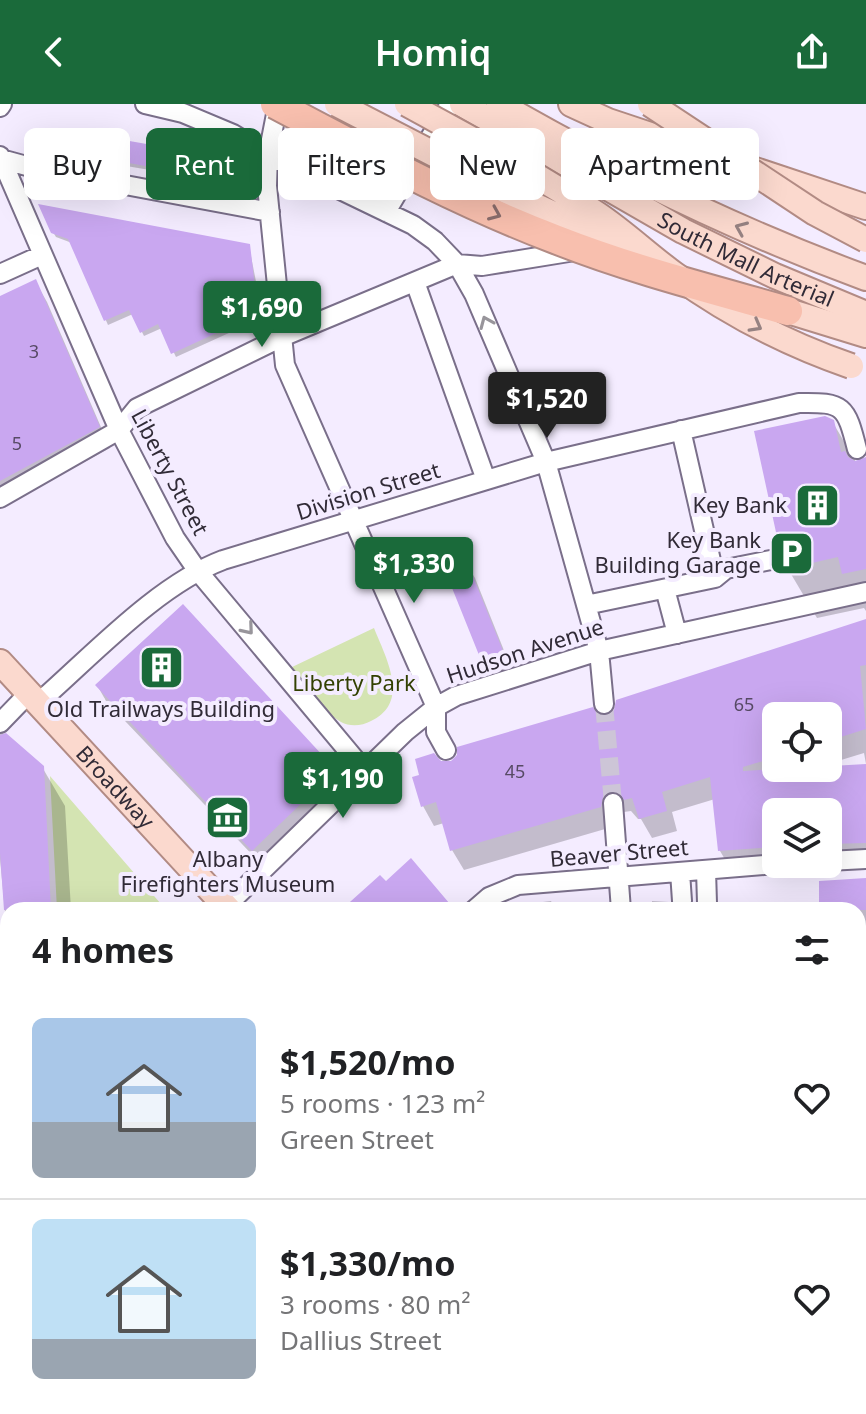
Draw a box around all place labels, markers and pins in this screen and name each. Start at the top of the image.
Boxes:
pin: $1,690 [197,281,327,349]
pin: $1,520 [482,372,612,440]
building icon: Key Bank [794,481,842,529]
place label: Key Bank [692,489,787,519]
place label: Key Bank Building Garage [594,524,761,579]
parking icon: Key Bank Building Garage [768,529,816,577]
pin: $1,330 [349,537,479,605]
building icon: Old Trailways Building [137,644,185,692]
place label: Old Trailways Building [47,693,275,723]
pin: $1,190 [278,752,408,820]
museum icon: Albany Firefighters Museum [204,794,252,842]
place label: Albany Firefighters Museum [121,843,335,898]

